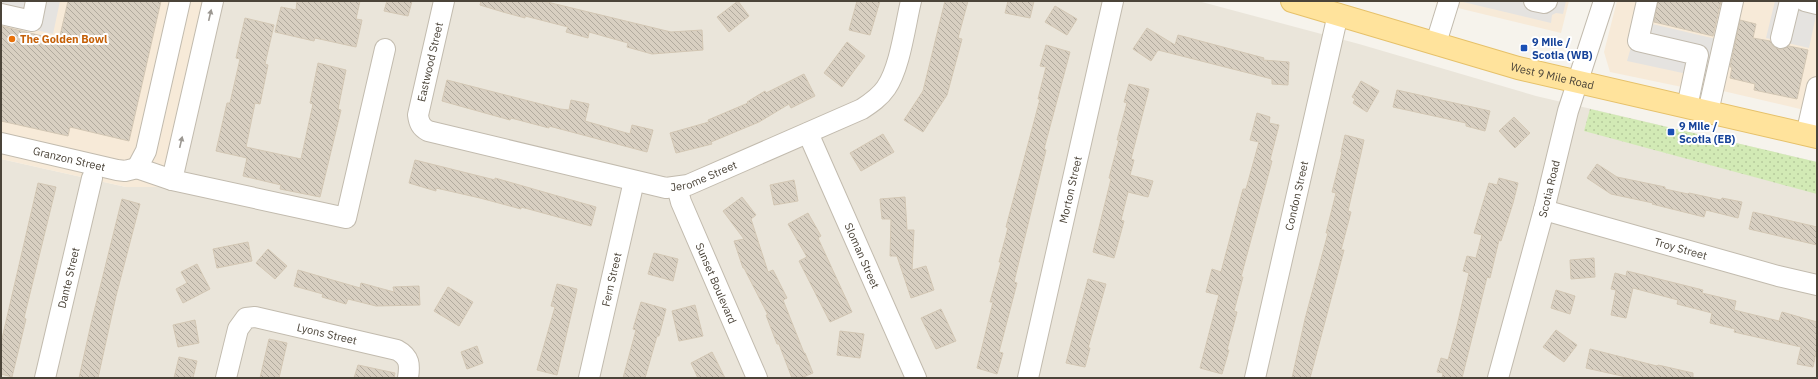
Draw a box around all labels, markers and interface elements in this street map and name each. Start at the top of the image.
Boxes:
one-way arrow [208,9,214,21]
street label: Eastwood Street [414,21,446,103]
place label: The Golden Bowl [20,32,108,46]
marker: The Golden Bowl [7,34,17,44]
place label: 9 Mile / Scotia (WB) [1532,35,1593,62]
marker: 9 Mile / Scotia (WB) [1519,43,1529,53]
street label: West 9 Mile Road [1509,59,1596,92]
place label: 9 Mile / Scotia (EB) [1679,119,1736,146]
marker: 9 Mile / Scotia (EB) [1666,127,1676,137]
one-way arrow [178,135,184,147]
street label: Granzon Street [32,144,107,174]
street label: Morton Street [1056,155,1085,225]
street label: Jerome Street [669,158,739,194]
street label: Condon Street [1282,159,1311,232]
street label: Scotia Road [1535,159,1563,219]
street label: Sloman Street [841,221,883,291]
street label: Troy Street [1653,234,1709,263]
street label: Sunset Boulevard [692,241,740,326]
street label: Dante Street [55,246,83,310]
street label: Fern Street [599,251,624,308]
street label: Lyons Street [296,320,358,347]

